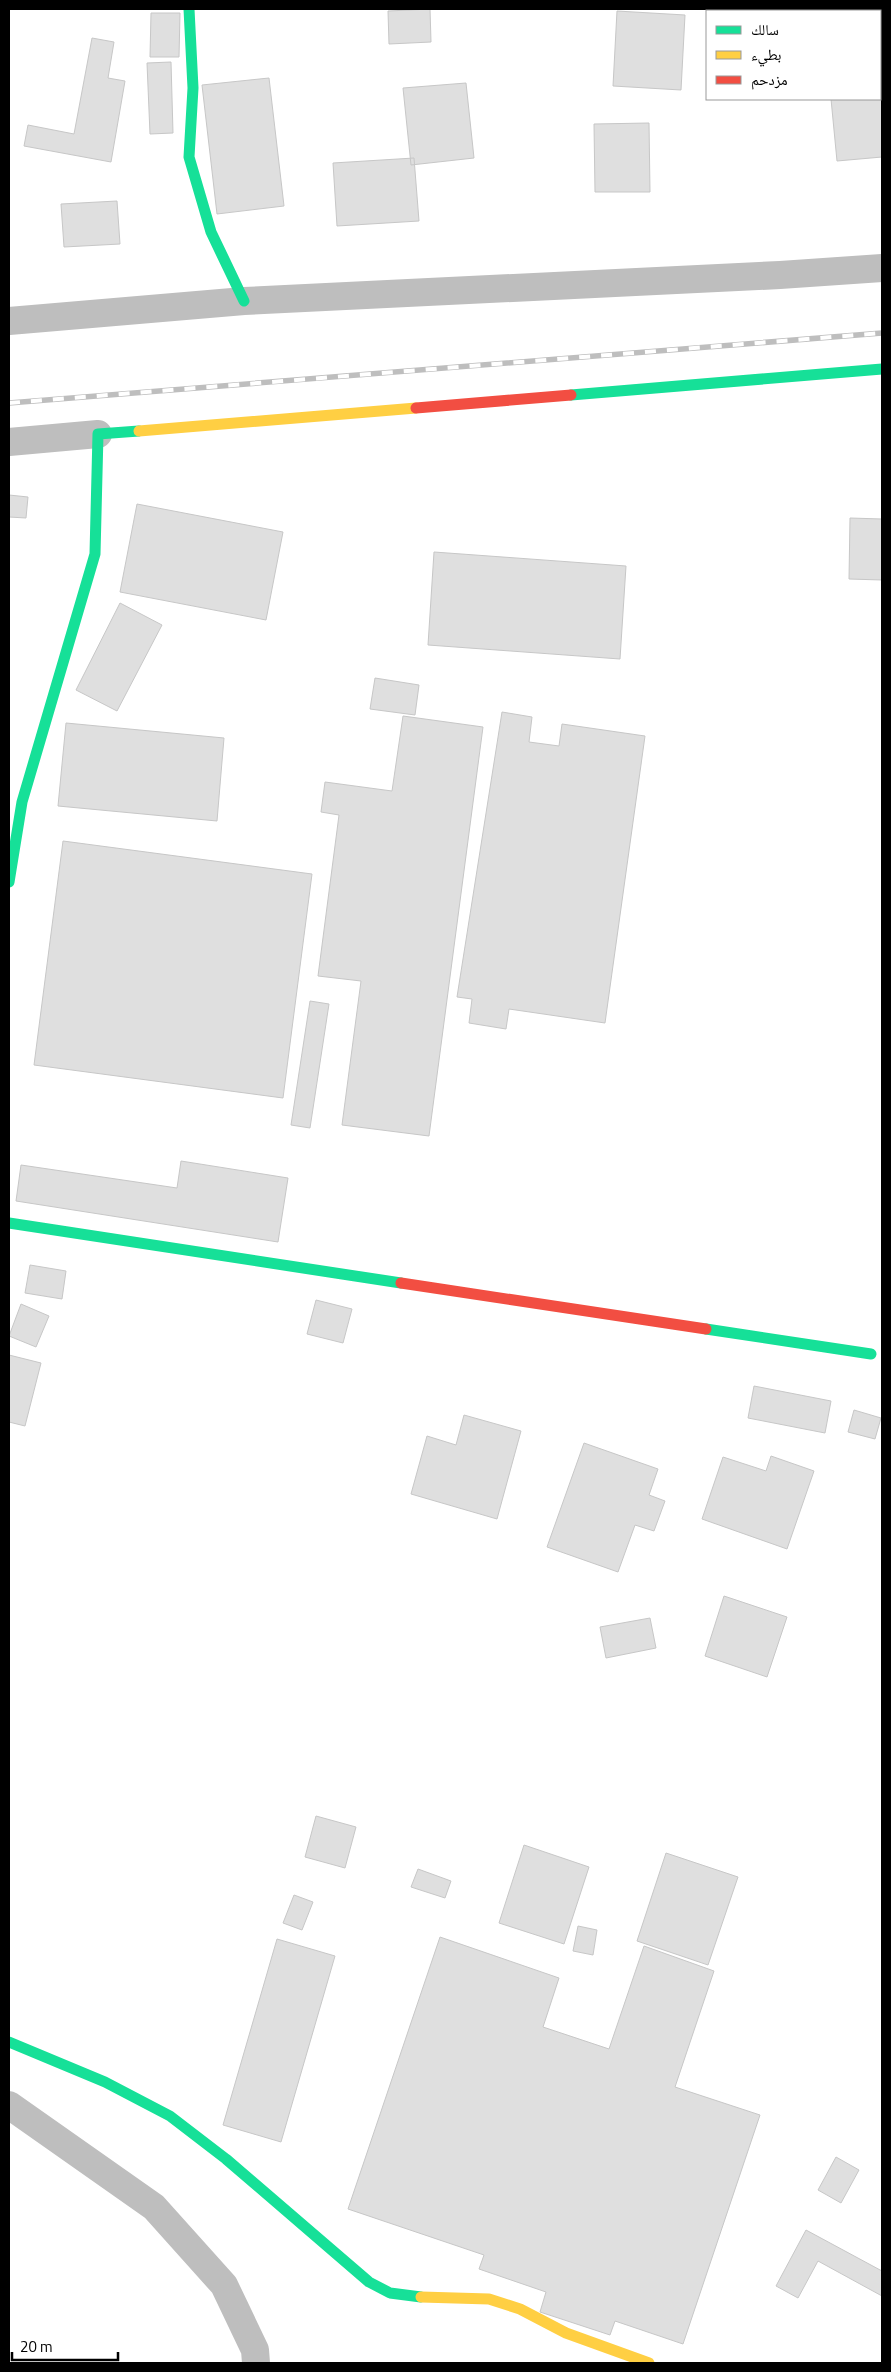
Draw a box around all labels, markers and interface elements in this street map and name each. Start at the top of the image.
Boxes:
legend [706,10,881,100]
text: سالك [751,18,779,41]
text: بطيء [751,43,781,67]
text: مزدحم [751,68,788,91]
scale bar [12,2330,119,2362]
text: 20 m [20,2335,53,2358]

